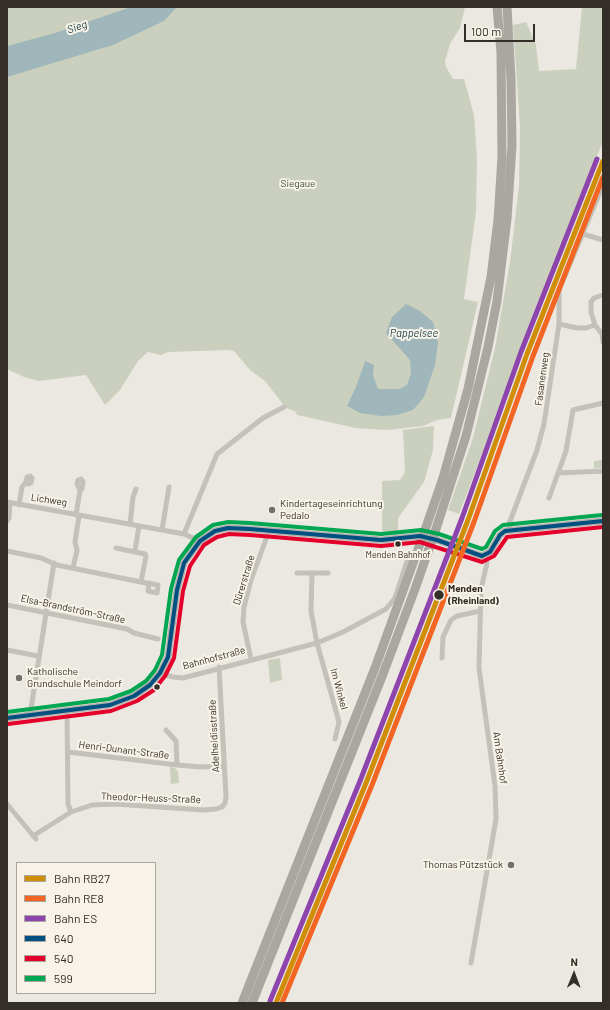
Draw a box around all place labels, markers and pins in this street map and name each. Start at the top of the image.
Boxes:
place label: Kindertageseinrichtung Pedalo [280,498,382,522]
marker: Kindertageseinrichtung Pedalo [267,505,277,515]
marker: Menden Bahnhof [393,539,403,549]
place label: Menden Bahnhof [365,550,431,560]
place label: Menden (Rheinland) [448,583,499,606]
marker: Menden (Rheinland) [432,588,446,602]
place label: Katholische Grundschule Meindorf [27,666,122,690]
marker: Katholische Grundschule Meindorf [14,673,24,683]
unlabelled marker [152,682,162,692]
place label: Thomas Pützstück [423,859,503,871]
marker: Thomas Pützstück [506,860,516,870]

